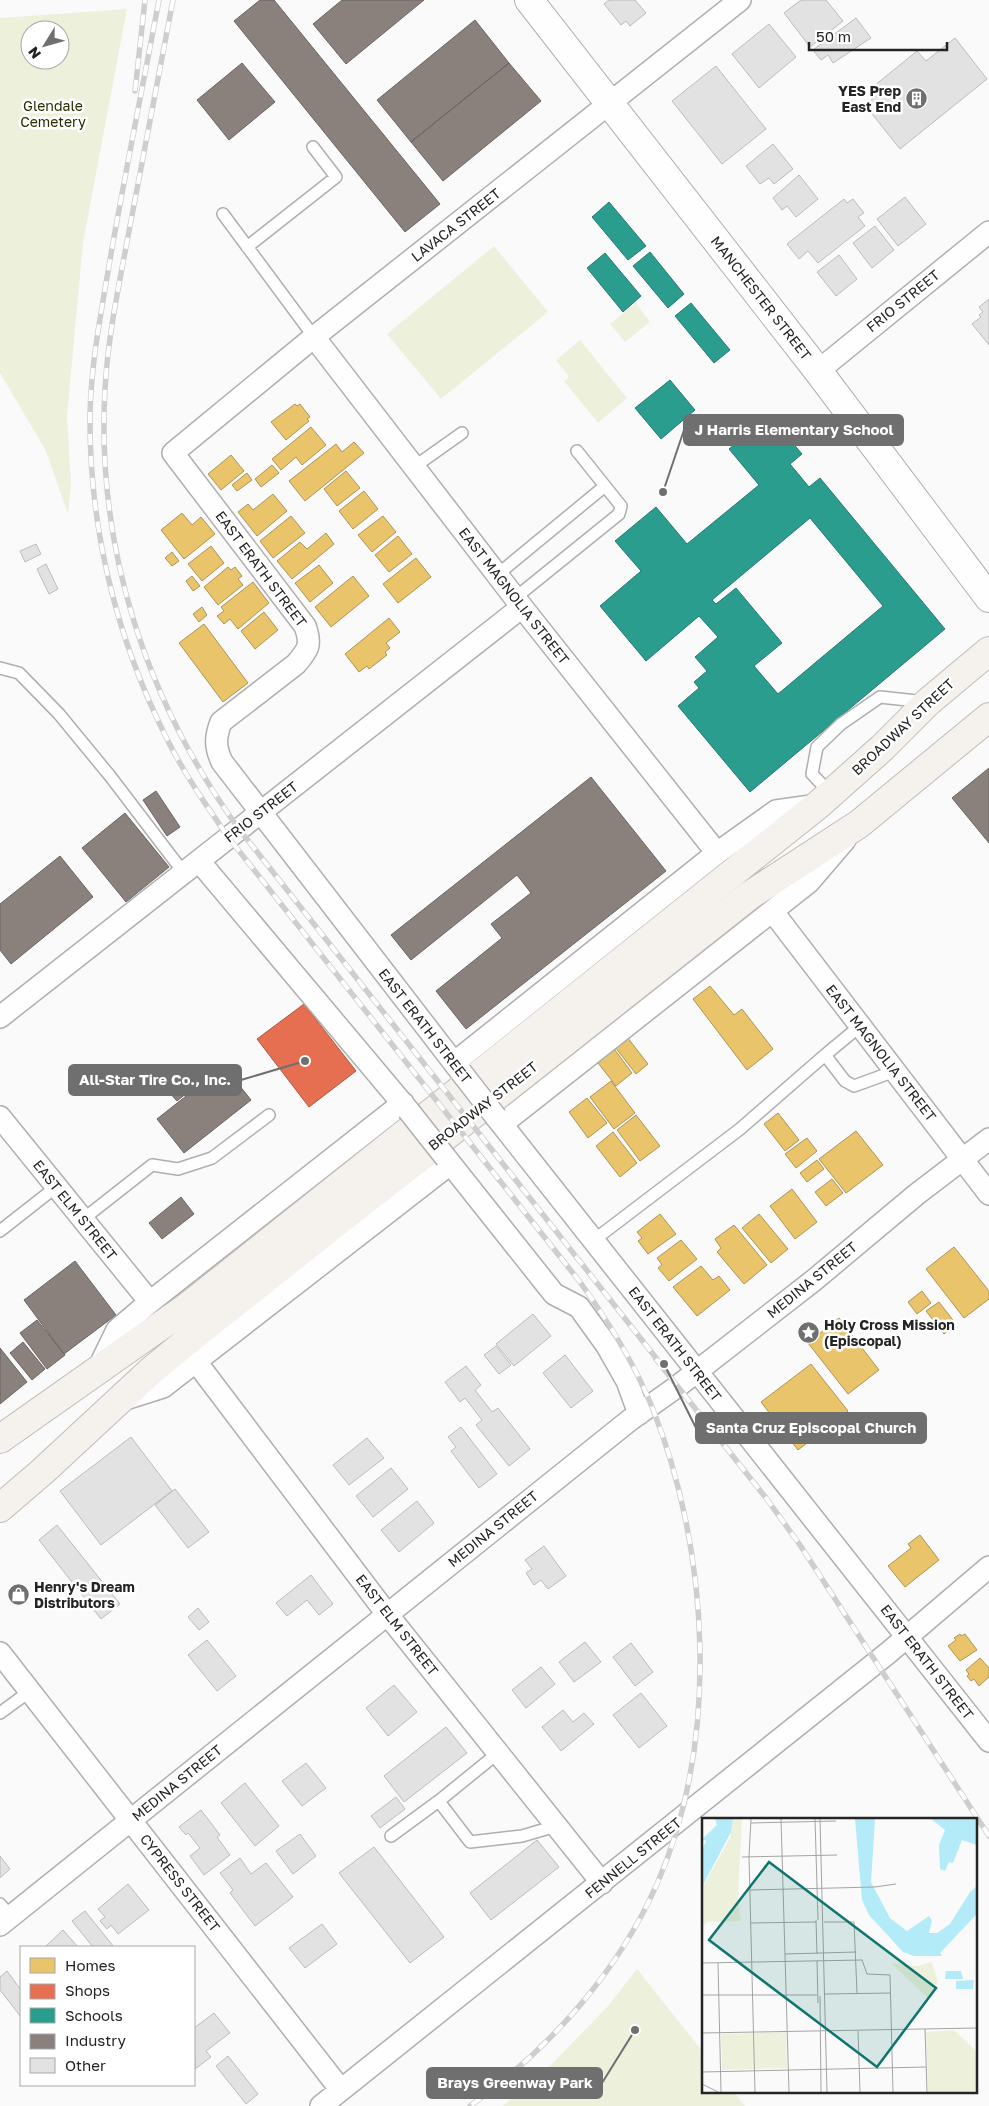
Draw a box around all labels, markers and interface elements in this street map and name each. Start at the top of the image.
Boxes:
north arrow [20,20,70,70]
scale bar [809,20,946,52]
text: 50 m [816,27,851,45]
text: N [24,44,44,62]
place label: YES Prep East End [838,82,901,115]
building icon: YES Prep East End [905,87,929,111]
park label: Glendale Cemetery [20,97,86,130]
street label: LAVACA STREET [408,184,504,265]
street label: MANCHESTER STREET [708,232,815,363]
street label: FRIO STREET [863,266,943,335]
callout: J Harris Elementary School [684,415,903,445]
text: J Harris Elementary School [694,420,894,438]
street label: EAST ERATH STREET [212,507,311,630]
street label: EAST MAGNOLIA STREET [456,524,573,668]
street label: BROADWAY STREET [848,675,958,779]
street label: FRIO STREET [220,777,301,846]
street label: EAST ERATH STREET [375,965,476,1087]
street label: EAST MAGNOLIA STREET [823,981,940,1125]
street label: BROADWAY STREET [425,1057,541,1154]
callout: All-Star Tire Co., Inc. [69,1065,241,1095]
text: All-Star Tire Co., Inc. [79,1070,231,1088]
street label: EAST ELM STREET [30,1156,121,1263]
street label: MEDINA STREET [763,1238,860,1321]
street label: EAST ERATH STREET [625,1283,726,1405]
place label: Holy Cross Mission (Episcopal) [824,1316,955,1349]
place icon: Holy Cross Mission (Episcopal) [796,1321,820,1345]
callout: Santa Cruz Episcopal Church [696,1413,926,1443]
text: Santa Cruz Episcopal Church [706,1418,916,1436]
street label: MEDINA STREET [444,1487,541,1570]
street label: EAST ELM STREET [353,1571,442,1679]
place label: Henry's Dream Distributors [34,1578,135,1611]
shop icon: Henry's Dream Distributors [6,1583,30,1607]
street label: EAST ERATH STREET [877,1601,978,1723]
street label: MEDINA STREET [128,1741,225,1824]
street label: FENNELL STREET [581,1813,685,1902]
inset map [702,1818,976,2094]
street label: CYPRESS STREET [137,1830,224,1935]
legend [20,1946,195,2086]
text: Homes [65,1956,115,1974]
text: Shops [65,1981,110,1999]
text: Schools [65,2006,123,2024]
text: Industry [65,2031,126,2049]
text: Other [65,2056,106,2074]
callout: Brays Greenway Park [427,2068,602,2098]
text: Brays Greenway Park [437,2073,593,2091]

